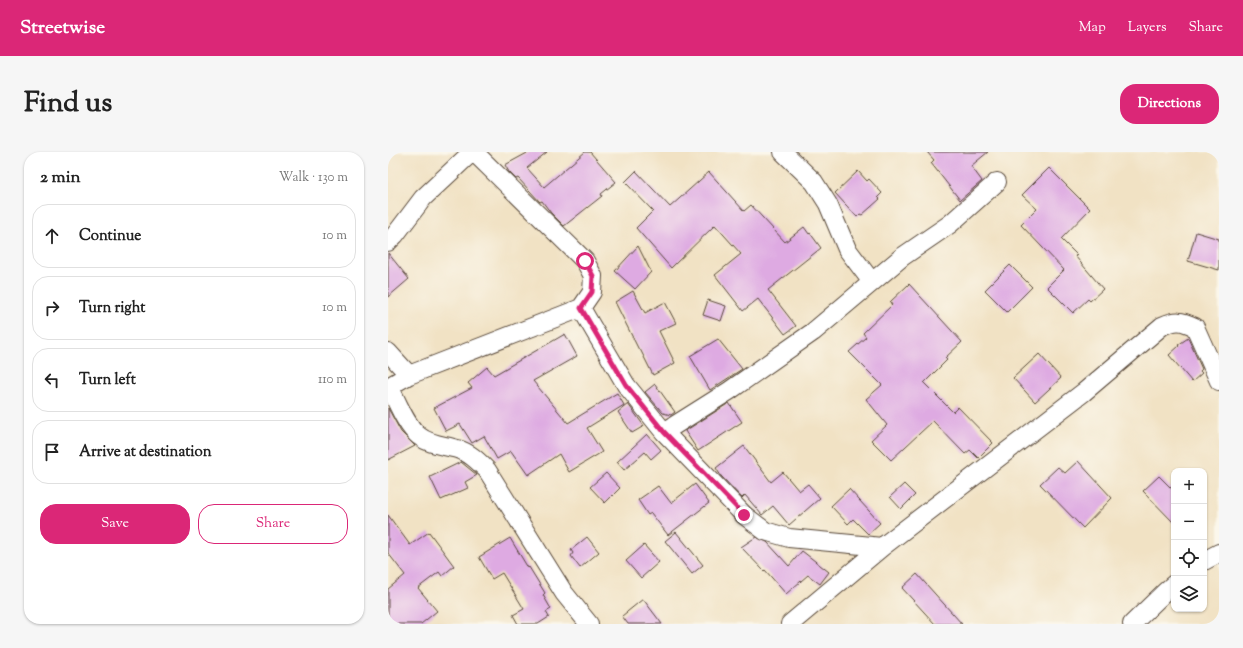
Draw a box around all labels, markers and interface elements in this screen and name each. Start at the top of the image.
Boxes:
text: Streetwise [20,15,105,42]
text: Map [1079,18,1106,38]
text: Layers [1128,18,1166,38]
text: Share [1188,18,1223,38]
text: Find us [24,84,112,124]
button: Directions [1120,84,1219,124]
text: 2 min [40,166,81,190]
text: Walk · 130 m [279,169,348,187]
icon: ahead [41,225,63,247]
text: Continue [79,226,141,247]
text: 10 m [322,227,347,245]
route start [576,252,594,270]
icon: right [41,297,63,319]
text: Turn right [79,298,145,319]
text: 10 m [322,299,347,317]
icon: left [41,369,63,391]
text: Turn left [79,370,136,391]
text: 110 m [318,371,347,389]
icon: arrive [41,441,63,463]
text: Arrive at destination [79,442,212,463]
map controls [1171,468,1207,612]
button: + [1171,468,1207,504]
button: Save [40,504,190,544]
button: Share [198,504,348,544]
button: − [1171,504,1207,540]
route end [735,506,753,524]
button: locate [1171,540,1207,576]
button: layers [1171,576,1207,612]

